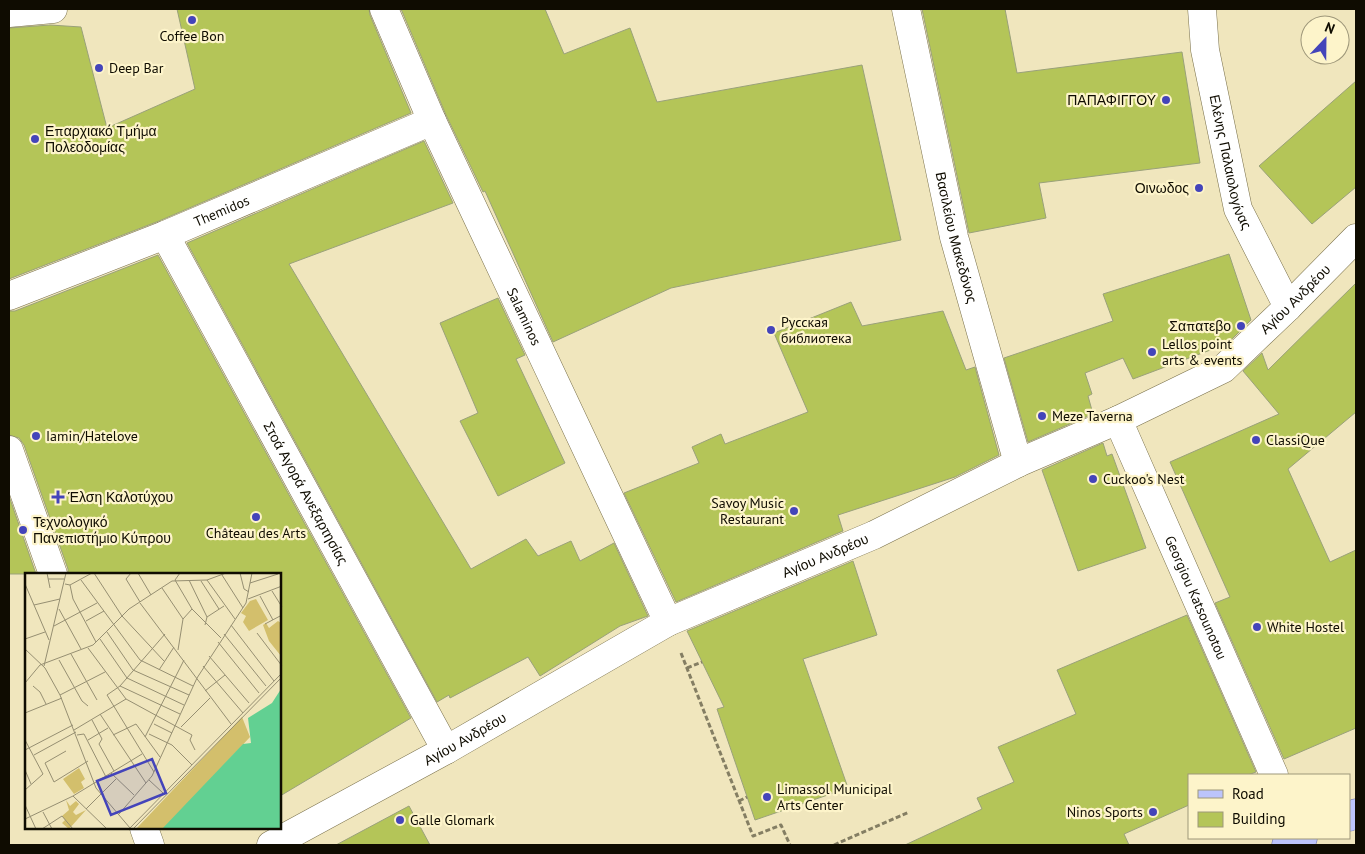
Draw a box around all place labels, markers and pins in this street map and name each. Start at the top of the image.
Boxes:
marker: Coffee Bon [186,14,198,26]
place label: Coffee Bon [160,27,224,45]
place label: Deep Bar [109,59,164,77]
marker: Deep Bar [93,62,105,74]
place label: ΠΑΠΑΦΙΓΓΟΥ [1067,91,1157,109]
marker: ΠΑΠΑΦΙΓΓΟΥ [1160,94,1172,106]
place label: Επαρχιακό Τμήμα Πολεοδομίας [45,122,157,156]
marker: Επαρχιακό Τμήμα Πολεοδομίας [29,133,41,145]
place label: Οινωδος [1135,179,1189,197]
marker: Οινωδος [1193,182,1205,194]
place label: Русская библиотека [781,313,852,347]
place label: Σαπατεβο [1169,317,1231,335]
marker: Σαπατεβο [1235,320,1247,332]
marker: Русская библиотека [765,324,777,336]
place label: Lellos point arts & events [1162,335,1243,369]
marker: Lellos point arts & events [1146,346,1158,358]
place label: Meze Taverna [1052,407,1133,425]
marker: Meze Taverna [1036,410,1048,422]
place label: Iamin/Hatelove [46,427,138,445]
marker: Iamin/Hatelove [30,430,42,442]
place label: ClassiQue [1266,431,1325,449]
marker: ClassiQue [1250,434,1262,446]
place label: Cuckoo's Nest [1103,470,1185,488]
marker: Cuckoo's Nest [1087,473,1099,485]
place label: Έλση Καλοτύχου [67,488,173,506]
marker: Έλση Καλοτύχου [52,491,64,503]
place label: Savoy Music Restaurant [711,494,784,528]
marker: Savoy Music Restaurant [788,505,800,517]
marker: Château des Arts [250,511,262,523]
place label: Τεχνολογικό Πανεπιστήμιο Κύπρου [33,513,171,547]
marker: Τεχνολογικό Πανεπιστήμιο Κύπρου [17,524,29,536]
place label: Château des Arts [206,524,306,542]
place label: White Hostel [1267,618,1344,636]
marker: White Hostel [1251,621,1263,633]
place label: Limassol Municipal Arts Center [777,780,892,814]
marker: Limassol Municipal Arts Center [761,791,773,803]
place label: Ninos Sports [1067,803,1143,821]
marker: Ninos Sports [1147,806,1159,818]
place label: Galle Glomark [410,811,495,829]
marker: Galle Glomark [394,814,406,826]

